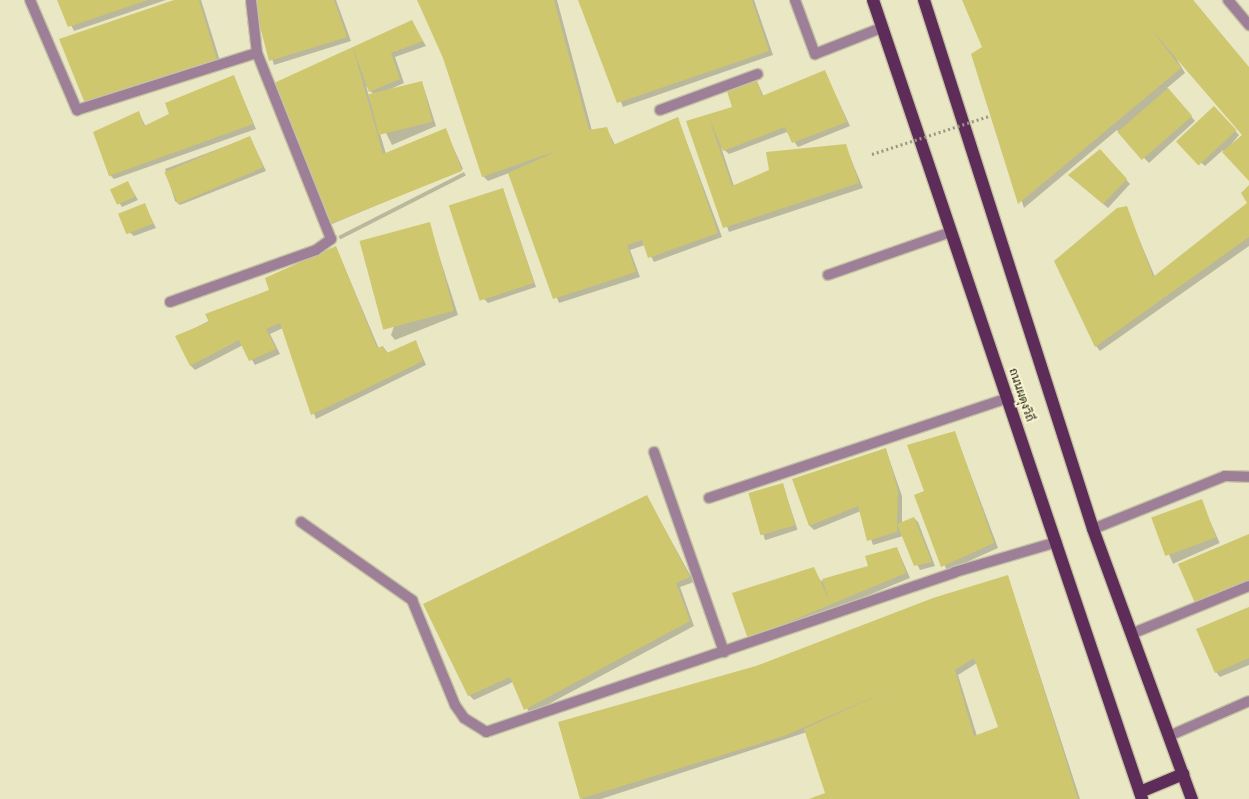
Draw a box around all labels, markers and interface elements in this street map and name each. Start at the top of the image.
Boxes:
street label: ถนนผดุงวิถี [1005,366,1037,424]

